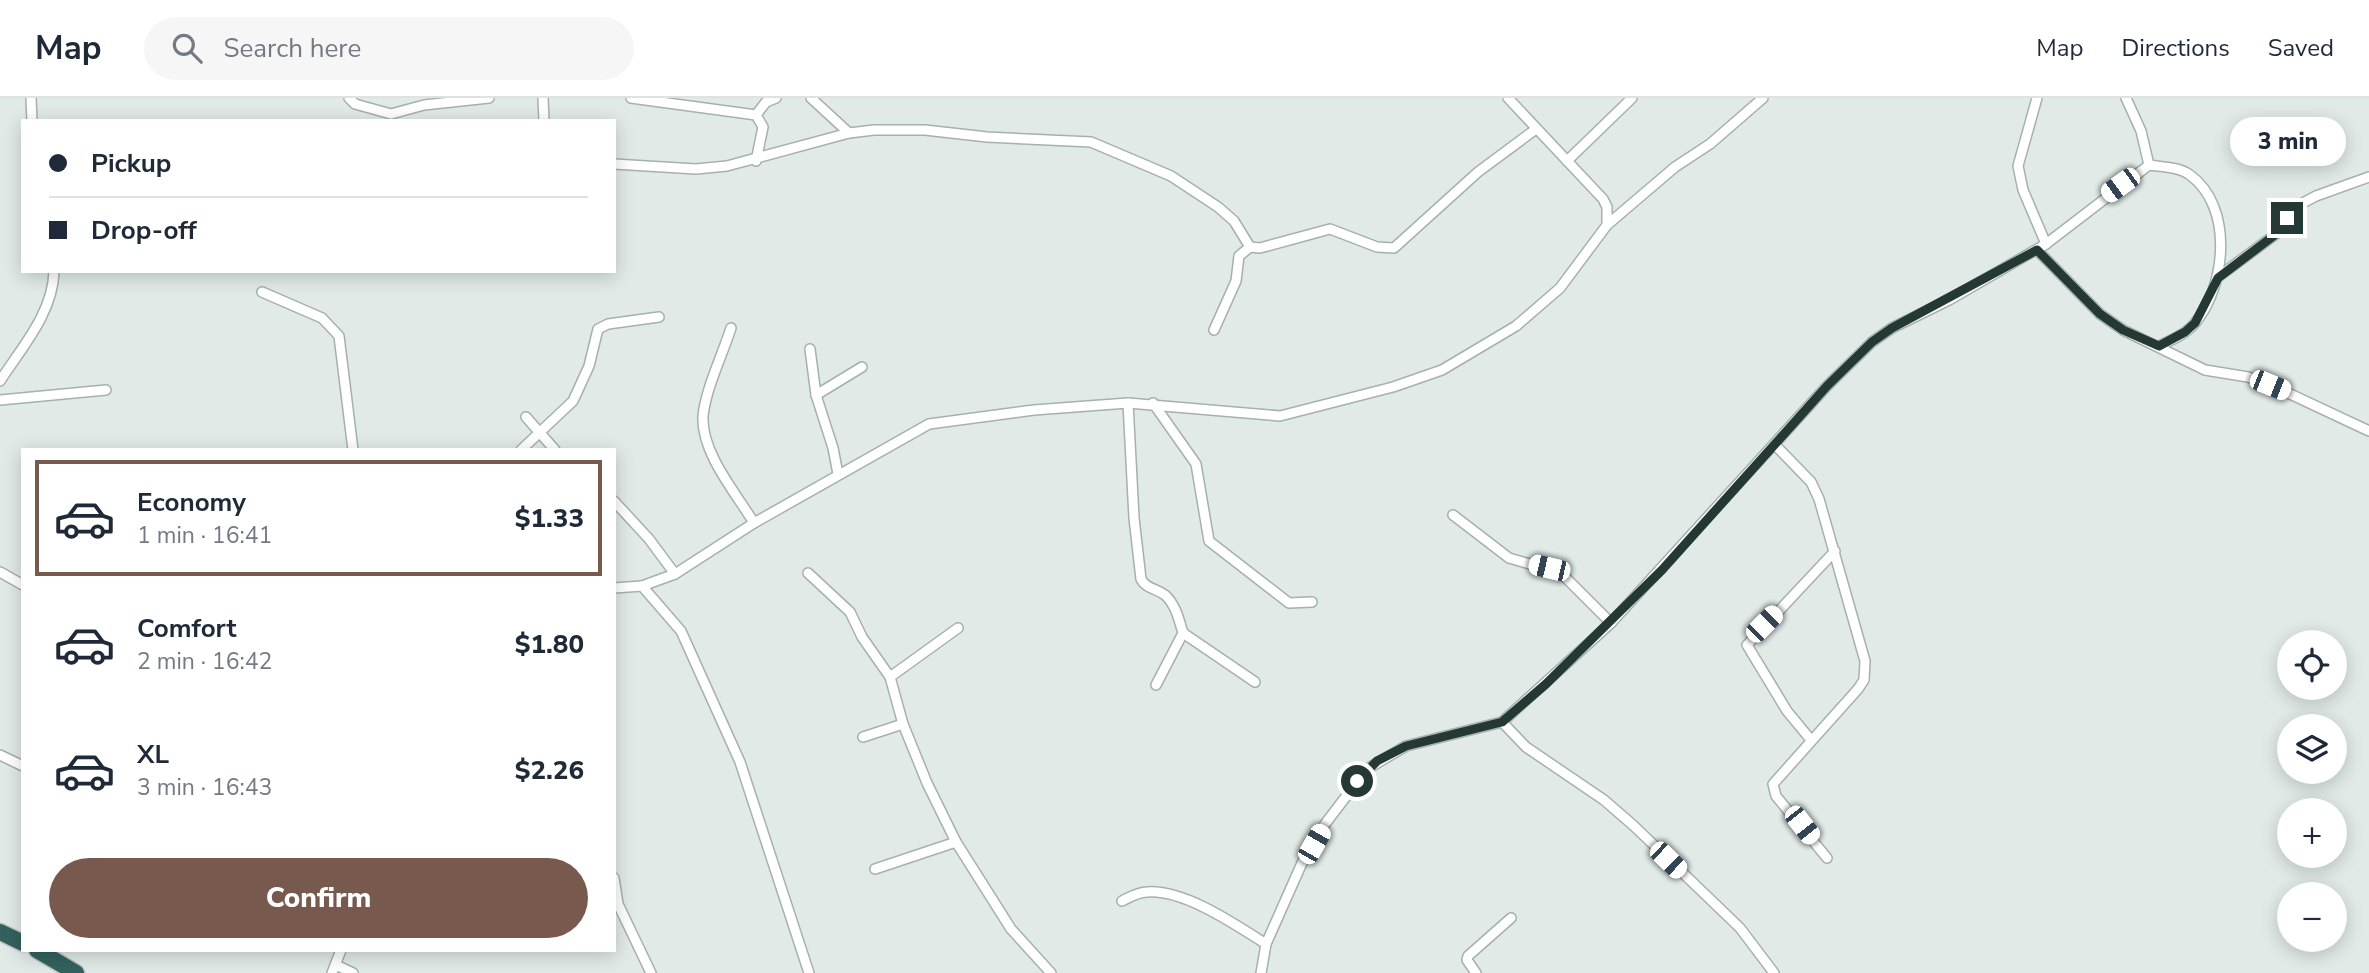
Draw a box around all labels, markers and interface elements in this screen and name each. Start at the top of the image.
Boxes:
search box [144,17,634,80]
text: Map [35,26,102,71]
icon: search [168,29,206,67]
text: Search here [224,31,361,66]
text: Map [2036,32,2083,64]
text: Directions [2121,32,2230,64]
text: Saved [2268,32,2334,64]
callout: 3 min [2229,116,2345,166]
text: 3 min [2258,126,2318,157]
text: Pickup [91,146,171,181]
car [2097,164,2144,206]
route end [2271,202,2303,234]
text: Drop-off [91,213,197,248]
car [2247,367,2294,403]
text: Economy [137,485,246,520]
icon: car [53,487,116,550]
text: $1.33 [515,501,584,536]
text: 1 min · 16:41 [137,520,272,551]
car [1527,553,1572,583]
car [1742,602,1787,646]
text: Comfort [137,611,237,646]
icon: car [53,613,116,676]
text: $1.80 [515,627,584,662]
map controls [2277,630,2347,952]
button: locate [2277,630,2347,700]
text: 2 min · 16:42 [137,646,272,677]
button: layers [2277,714,2347,784]
text: XL [137,737,169,772]
icon: car [53,739,116,802]
text: $2.26 [515,753,584,788]
route start [1341,765,1373,797]
text: 3 min · 16:43 [137,772,272,803]
button: + [2277,798,2347,868]
car [1781,802,1824,848]
car [1295,821,1334,867]
car [1646,838,1691,882]
button: Confirm [49,858,588,938]
button: − [2277,882,2347,952]

